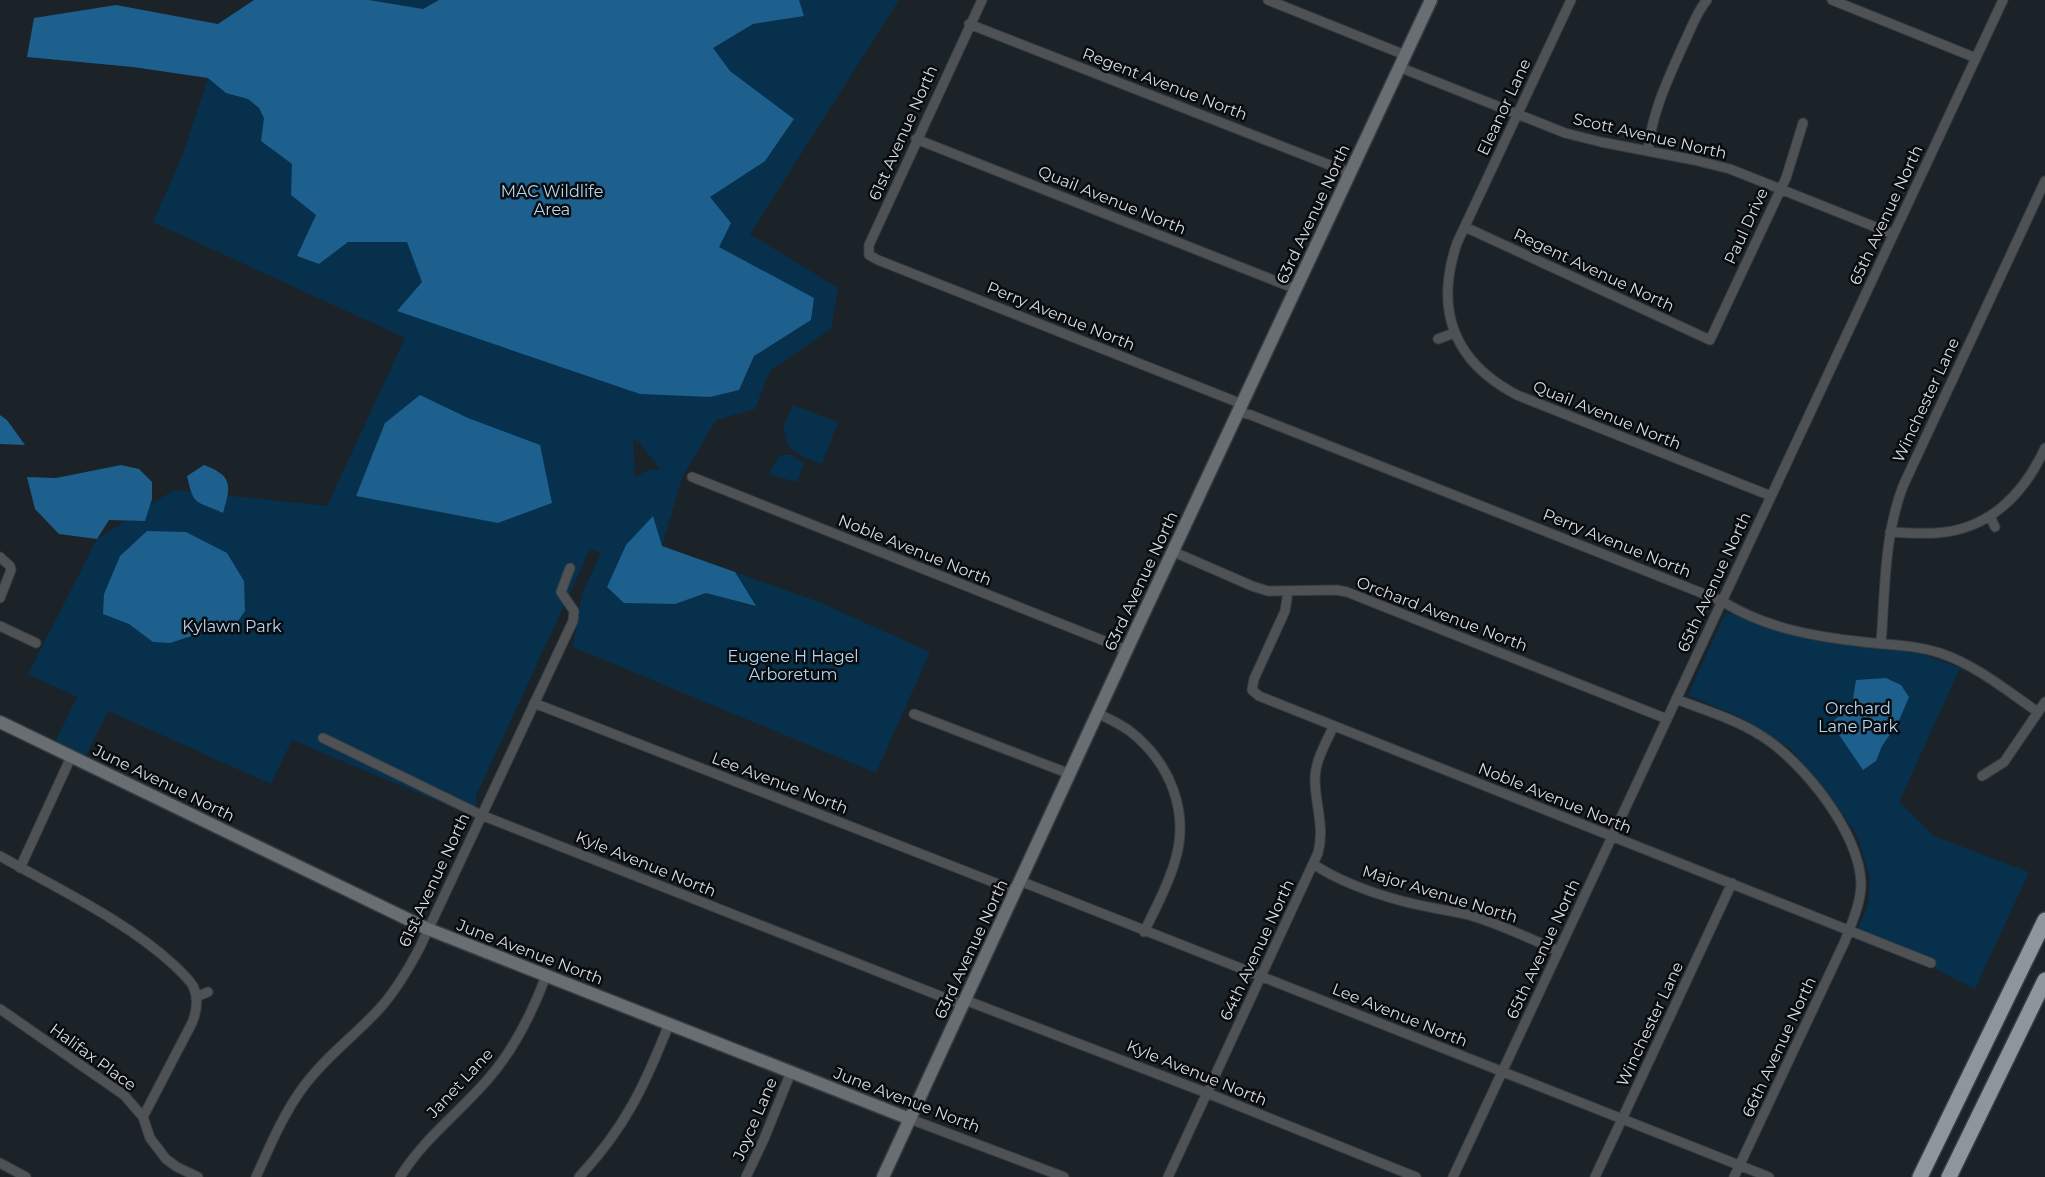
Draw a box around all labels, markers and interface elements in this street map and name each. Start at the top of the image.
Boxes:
street label: Regent Avenue North [1080,44,1250,124]
street label: Eleanor Lane [1473,56,1535,158]
street label: 61st Avenue North [865,63,941,203]
street label: Scott Avenue North [1571,109,1729,163]
street label: 63rd Avenue North [1272,141,1354,287]
street label: 65th Avenue North [1845,142,1927,288]
street label: Quail Avenue North [1035,162,1189,238]
park label: MAC Wildlife Area [501,182,603,219]
street label: Paul Drive [1720,185,1772,267]
street label: Regent Avenue North [1511,224,1677,316]
street label: Perry Avenue North [984,278,1138,354]
street label: Winchester Lane [1889,335,1963,465]
street label: Quail Avenue North [1530,377,1684,453]
street label: Perry Avenue North [1540,505,1694,581]
street label: 63rd Avenue North [1100,508,1182,654]
street label: 65th Avenue North [1673,509,1755,655]
street label: Noble Avenue North [836,511,994,589]
street label: Orchard Avenue North [1354,573,1530,655]
park label: Kylawn Park [182,617,282,636]
park label: Eugene H Hagel Arboretum [727,647,859,684]
park label: Orchard Lane Park [1818,699,1898,736]
street label: June Avenue North [89,740,238,826]
street label: Lee Avenue North [709,748,851,818]
street label: Noble Avenue North [1476,759,1634,837]
street label: 61st Avenue North [395,810,473,950]
street label: Kyle Avenue North [573,827,719,901]
street label: Major Avenue North [1360,861,1520,927]
street label: 63rd Avenue North [930,876,1012,1022]
street label: 64th Avenue North [1216,876,1298,1024]
street label: 65th Avenue North [1502,876,1584,1022]
street label: June Avenue North [453,915,606,989]
street label: Winchester Lane [1613,959,1687,1089]
street label: 66th Avenue North [1738,974,1820,1120]
street label: Lee Avenue North [1329,979,1471,1051]
street label: Halifax Place [46,1019,140,1095]
street label: Kyle Avenue North [1124,1036,1270,1110]
street label: Janet Lane [422,1044,497,1122]
street label: June Avenue North [830,1063,983,1137]
street label: Joyce Lane [729,1075,781,1164]

